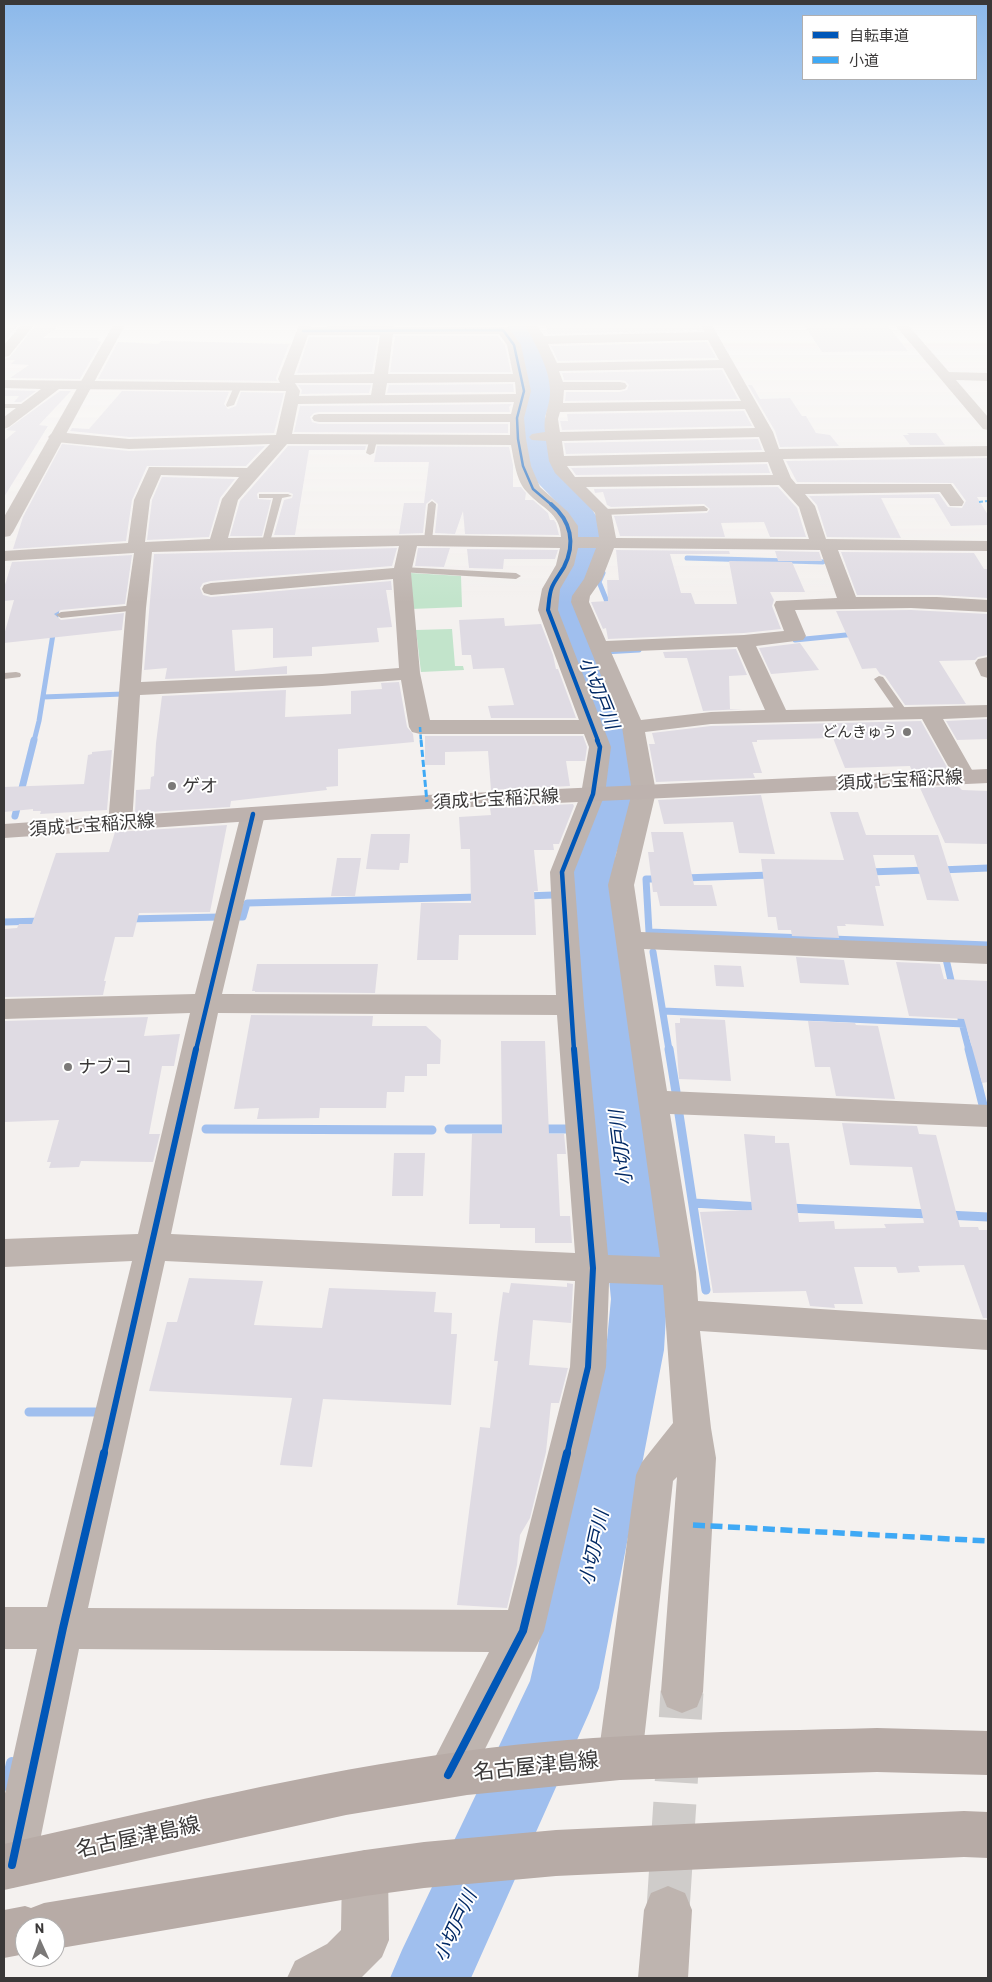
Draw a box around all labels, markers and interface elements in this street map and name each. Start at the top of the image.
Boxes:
legend [802,15,977,80]
text: 自転車道 [849,26,909,44]
text: 小道 [849,51,879,69]
water label: 小切戸川 [574,653,624,733]
place label: どんきゅう [822,723,897,741]
marker: どんきゅう [901,726,913,738]
street label: 須成七宝稲沢線 [837,766,963,794]
place label: ゲオ [182,775,218,797]
marker: ゲオ [166,780,178,792]
street label: 須成七宝稲沢線 [433,785,559,813]
street label: 須成七宝稲沢線 [28,810,156,840]
place label: ナブコ [78,1056,132,1078]
marker: ナブコ [62,1061,74,1073]
water label: 小切戸川 [605,1109,637,1187]
water label: 小切戸川 [575,1508,613,1588]
street label: 名古屋津島線 [472,1747,600,1785]
street label: 名古屋津島線 [74,1812,202,1862]
water label: 小切戸川 [429,1887,481,1965]
north arrow [15,1917,65,1967]
text: N [35,1919,44,1936]

